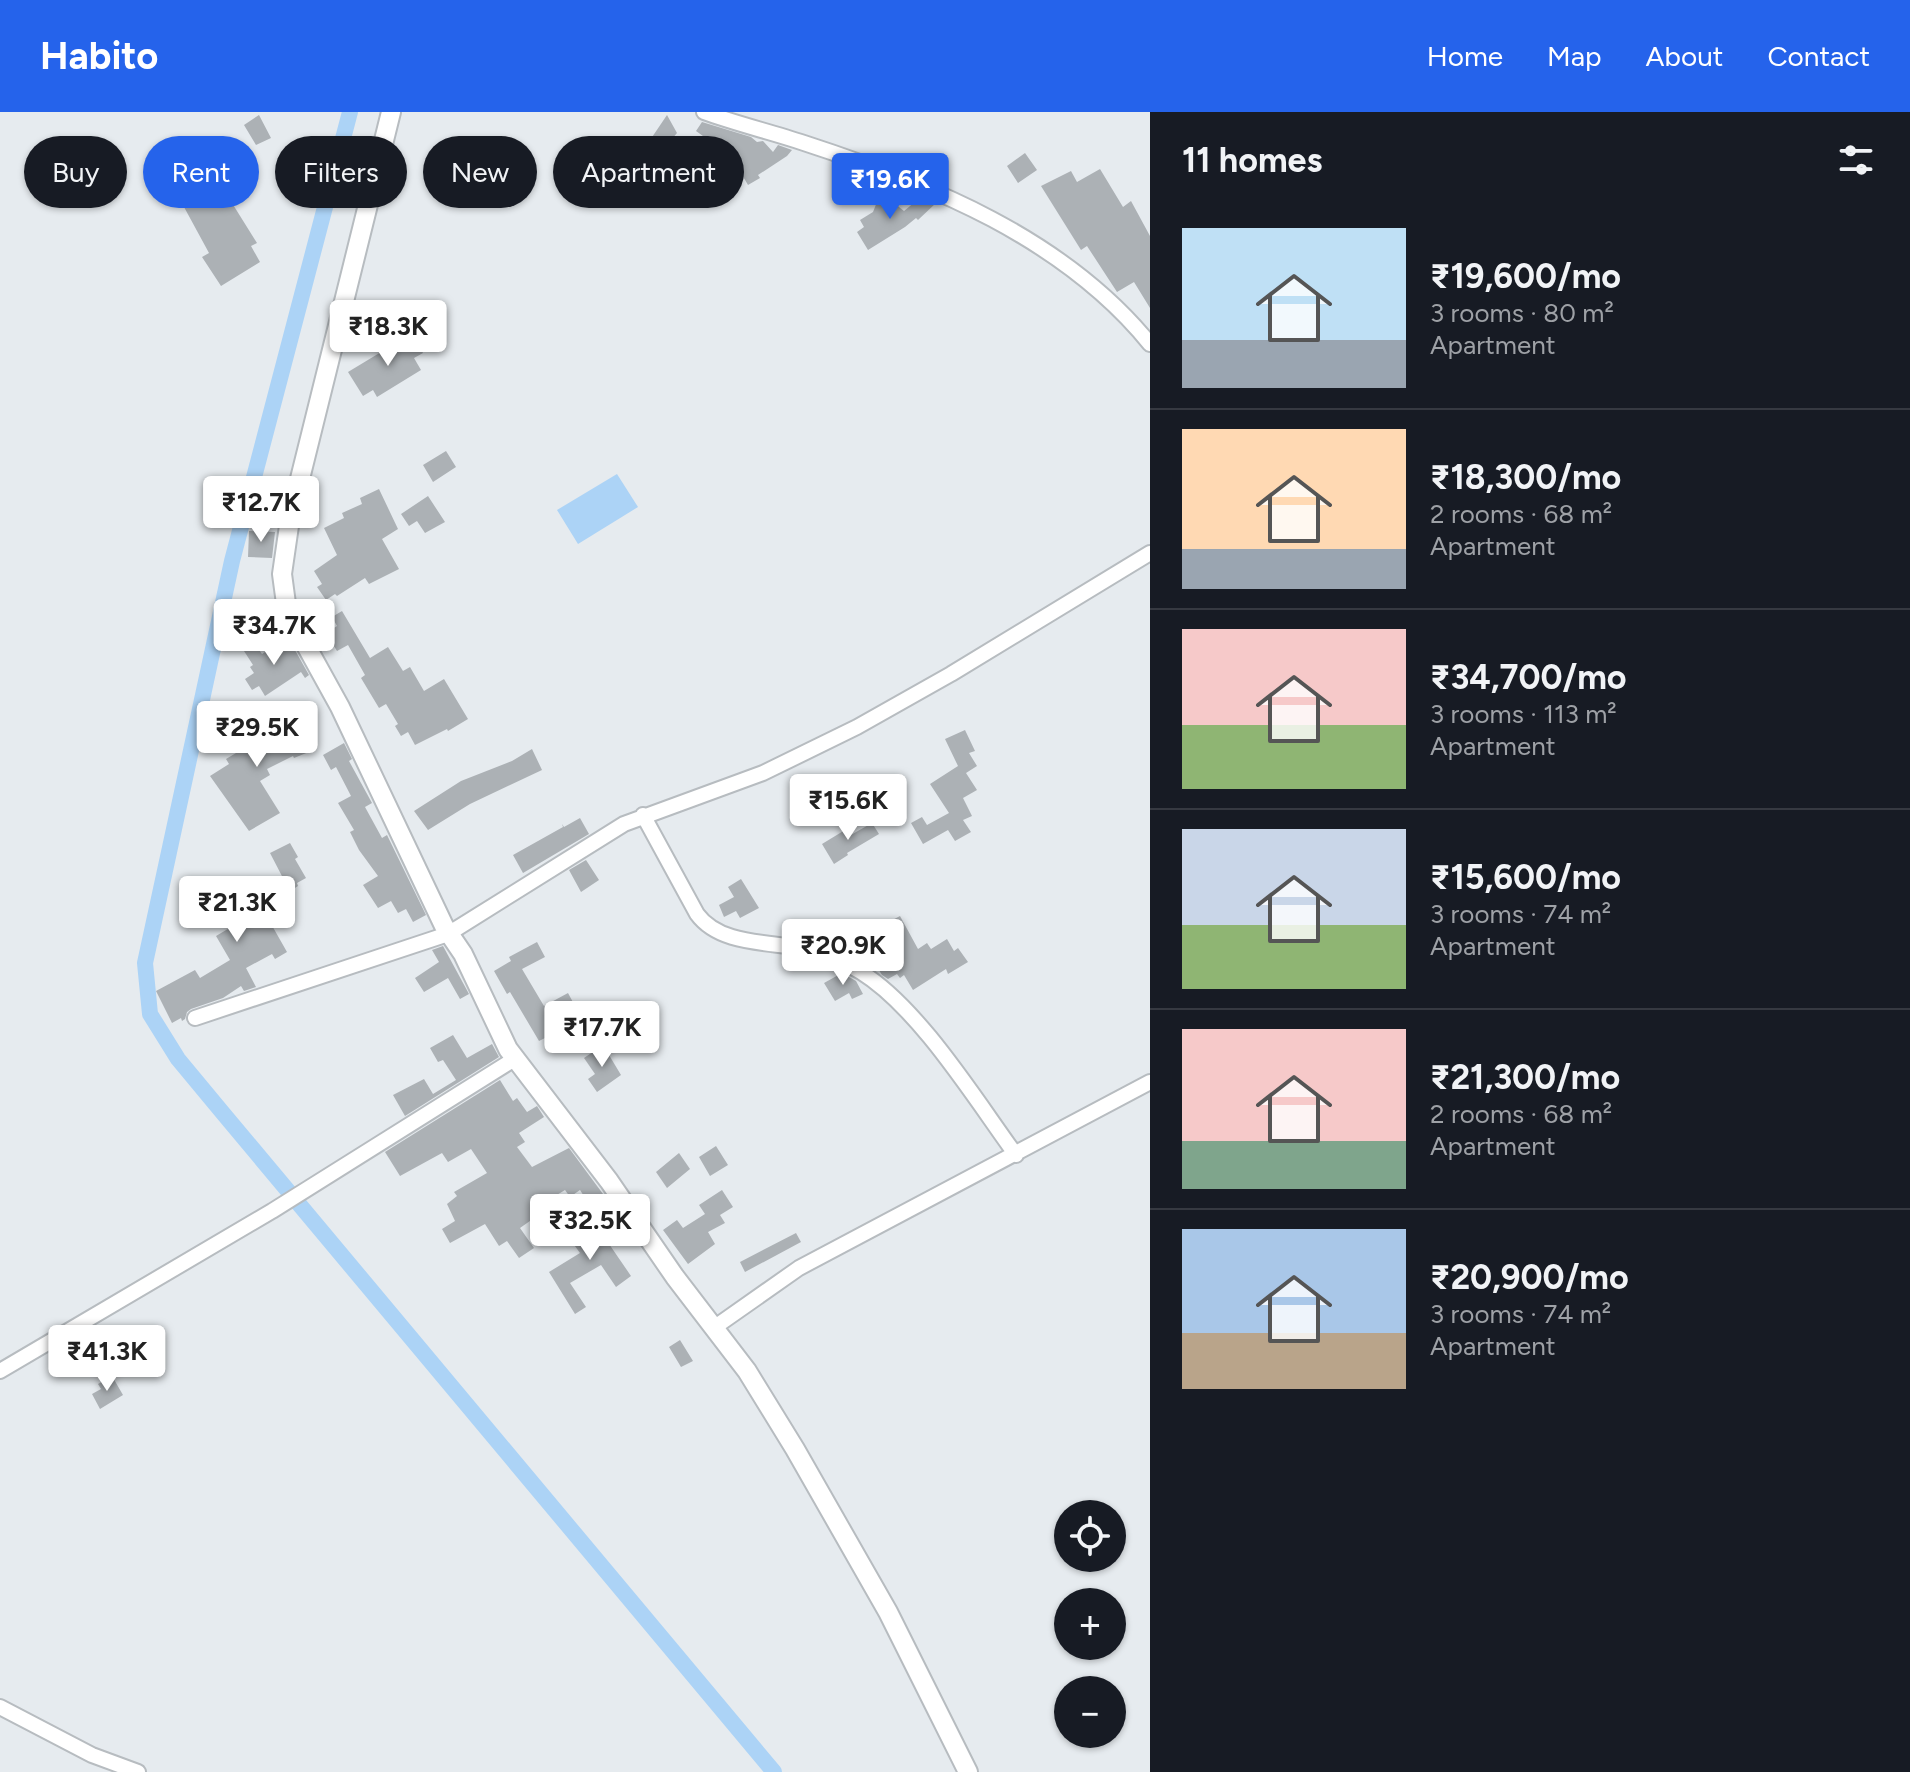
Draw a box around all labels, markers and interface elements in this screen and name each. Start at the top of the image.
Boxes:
text: Habito [40,33,158,79]
text: Home [1427,39,1503,73]
text: Map [1547,39,1602,73]
text: About [1646,39,1723,73]
text: Contact [1767,39,1870,73]
chip: Buy [24,136,127,208]
chip: Rent [143,136,259,208]
chip: Filters [275,136,407,208]
chip: New [423,136,537,208]
chip: Apartment [553,136,744,208]
icon: filters [1834,138,1878,182]
text: 11 homes [1182,140,1322,181]
pin: ₹19.6K [825,153,955,221]
text: ₹19.6K [850,163,930,195]
text: ₹19,600/mo [1430,256,1621,297]
icon: home [1246,260,1342,356]
text: 3 rooms · 80 m² [1430,297,1614,329]
pin: ₹18.3K [323,300,453,368]
text: ₹18.3K [348,310,428,342]
text: Apartment [1430,329,1556,361]
text: ₹18,300/mo [1430,457,1621,498]
icon: home [1246,461,1342,557]
pin: ₹12.7K [196,476,326,544]
text: ₹12.7K [221,486,301,518]
text: 2 rooms · 68 m² [1430,498,1612,530]
text: Apartment [1430,530,1556,562]
pin: ₹34.7K [209,599,339,667]
text: ₹34.7K [232,609,316,641]
text: ₹34,700/mo [1430,657,1627,698]
icon: home [1246,661,1342,757]
text: 3 rooms · 113 m² [1430,698,1617,730]
pin: ₹29.5K [192,701,322,769]
text: ₹29.5K [215,711,299,743]
text: Apartment [1430,730,1556,762]
pin: ₹15.6K [783,774,913,842]
text: ₹15.6K [808,784,888,816]
text: ₹15,600/mo [1430,857,1621,898]
icon: home [1246,861,1342,957]
pin: ₹21.3K [172,876,302,944]
text: ₹21.3K [197,886,277,918]
text: 3 rooms · 74 m² [1430,898,1611,930]
pin: ₹20.9K [778,919,908,987]
text: ₹20.9K [800,929,886,961]
text: Apartment [1430,930,1556,962]
pin: ₹17.7K [537,1001,667,1069]
text: ₹17.7K [562,1011,642,1043]
text: ₹21,300/mo [1430,1057,1620,1098]
icon: home [1246,1061,1342,1157]
text: 2 rooms · 68 m² [1430,1098,1612,1130]
text: Apartment [1430,1130,1556,1162]
pin: ₹32.5K [525,1194,655,1262]
text: ₹32.5K [548,1204,632,1236]
text: ₹20,900/mo [1430,1257,1629,1298]
icon: home [1246,1261,1342,1357]
text: 3 rooms · 74 m² [1430,1298,1611,1330]
pin: ₹41.3K [42,1325,172,1393]
text: Apartment [1430,1330,1556,1362]
text: ₹41.3K [66,1335,148,1367]
map controls [1054,1500,1126,1748]
button: locate [1054,1500,1126,1572]
button: + [1054,1588,1126,1660]
button: − [1054,1676,1126,1748]

